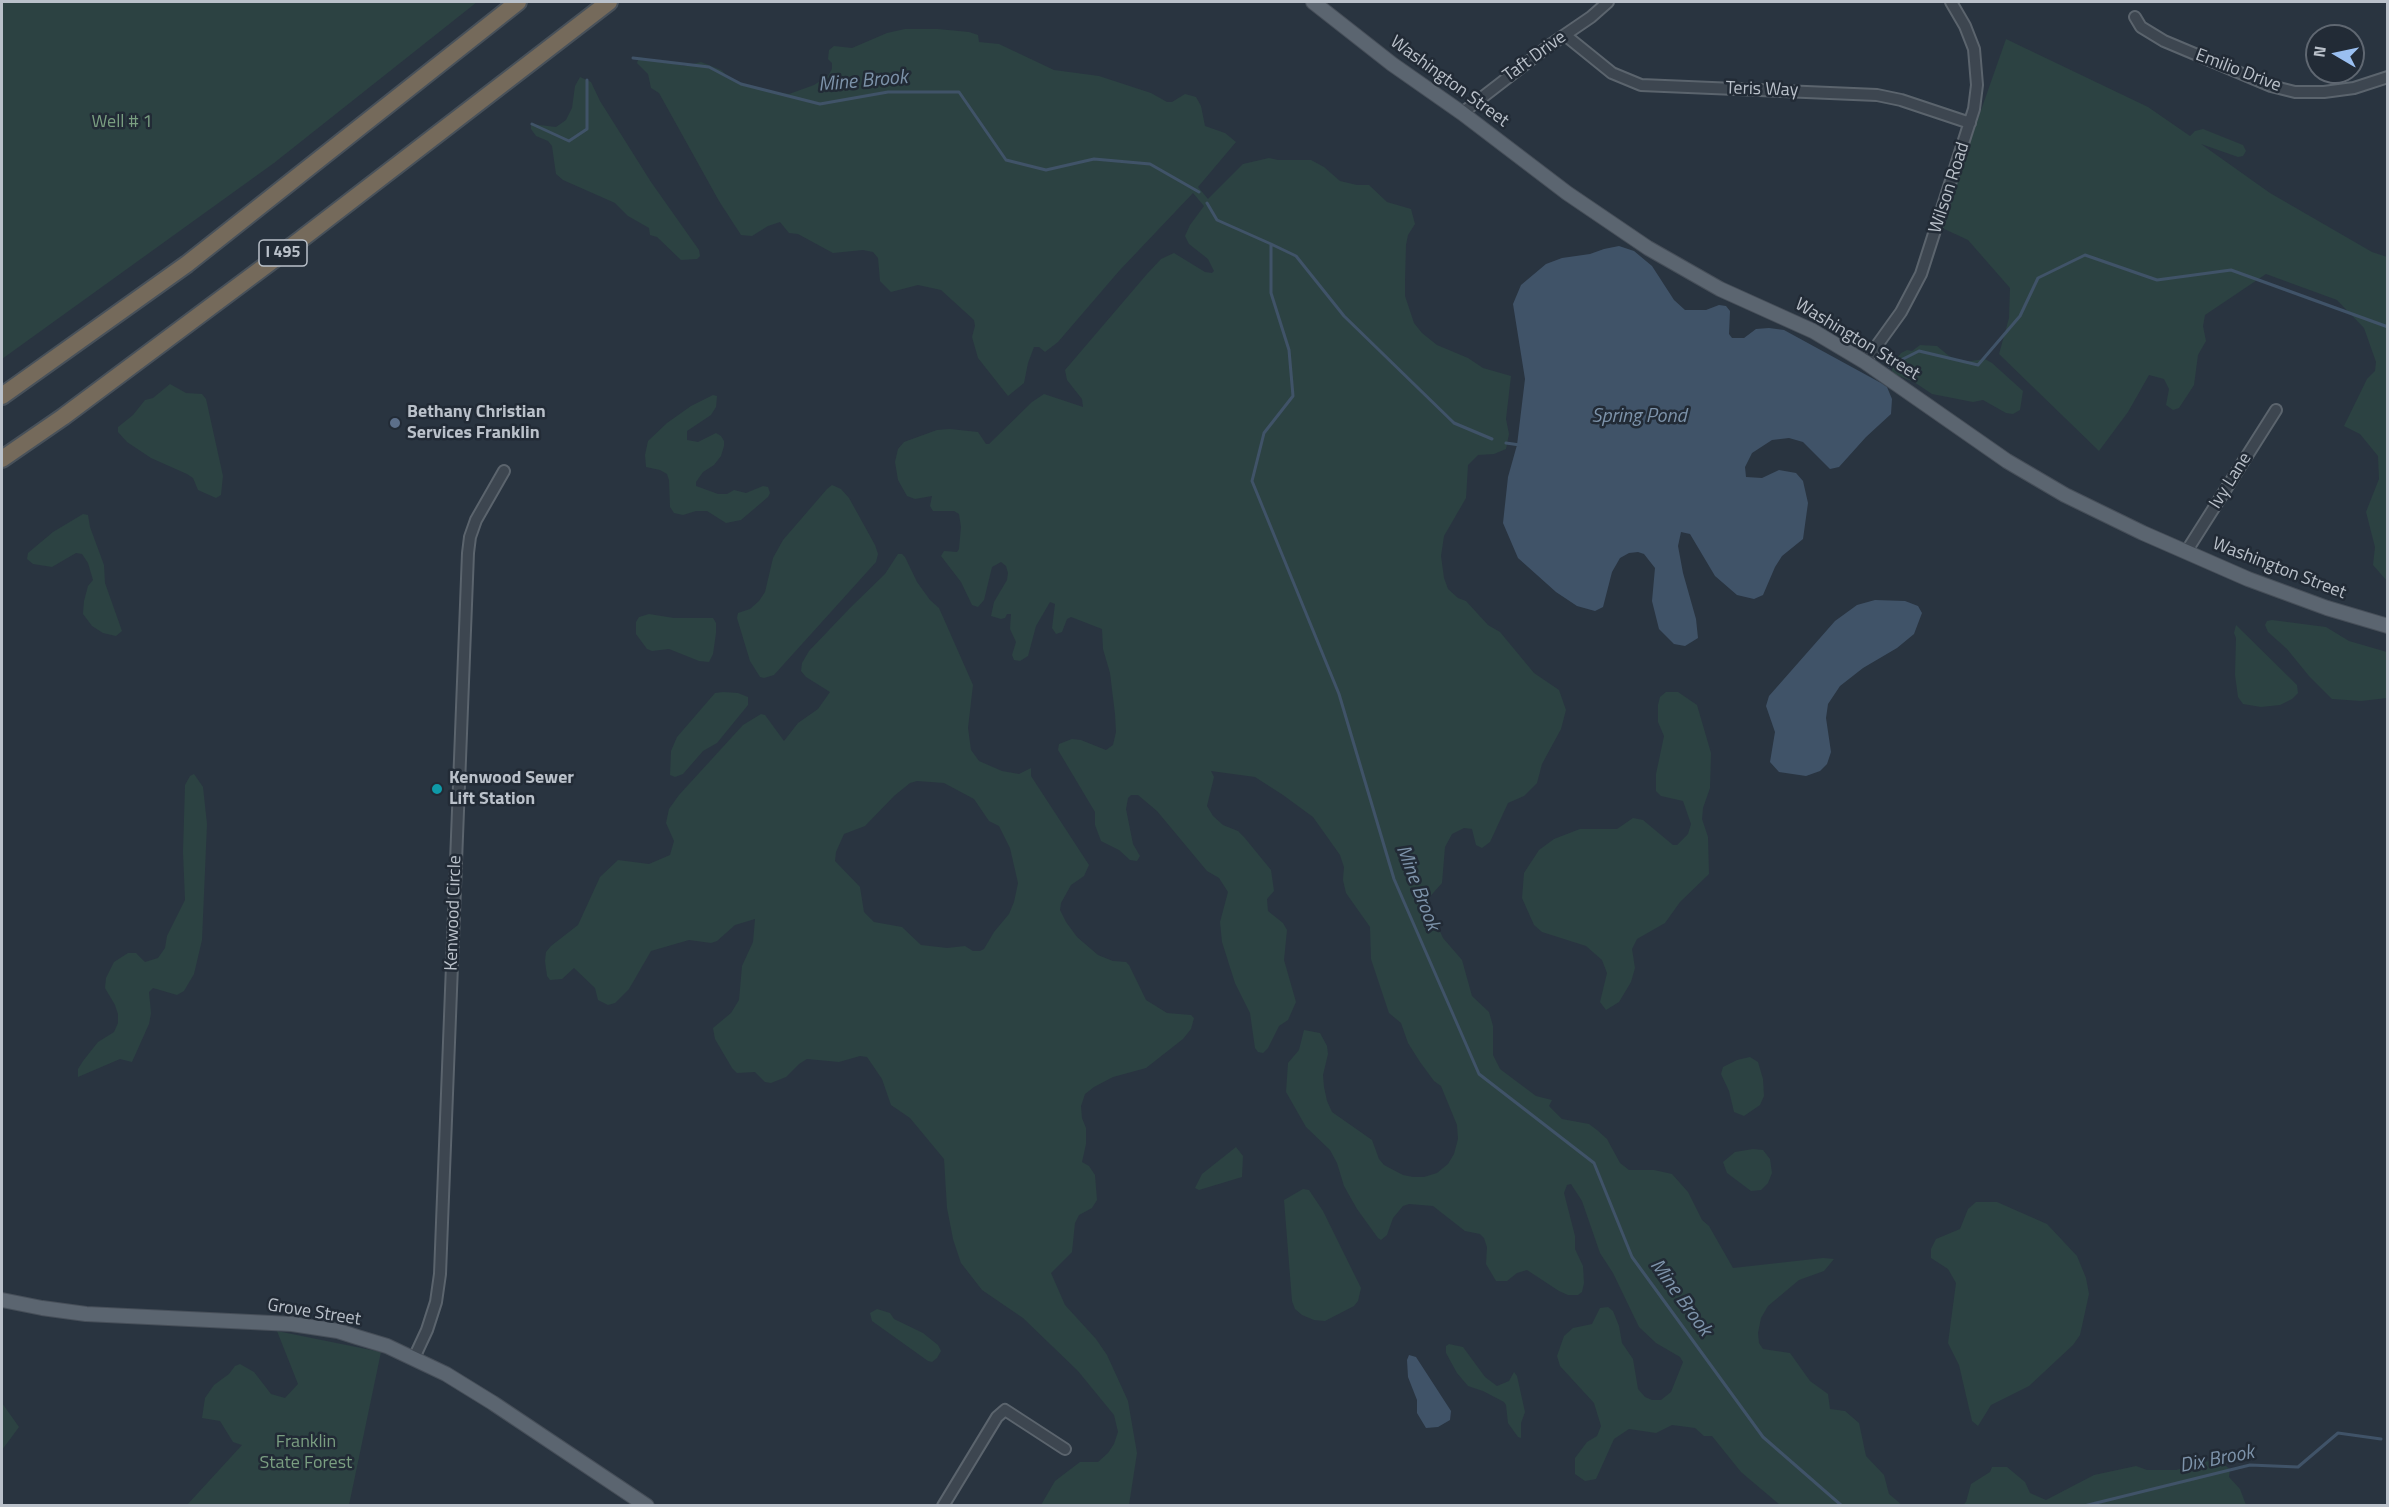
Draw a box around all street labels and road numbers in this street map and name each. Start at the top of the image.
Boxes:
street label: Taft Drive [1499,27,1571,87]
street label: Washington Street [1385,32,1513,132]
street label: Emilio Drive [2192,45,2284,97]
street label: Teris Way [1725,78,1799,102]
street label: Wilson Road [1925,140,1975,236]
road number: I 495 [259,240,307,266]
street label: Washington Street [1791,294,1923,386]
street label: Ivy Lane [2205,449,2257,513]
street label: Washington Street [2209,534,2349,604]
street label: Kenwood Circle [441,855,467,971]
street label: Grove Street [266,1295,362,1331]

